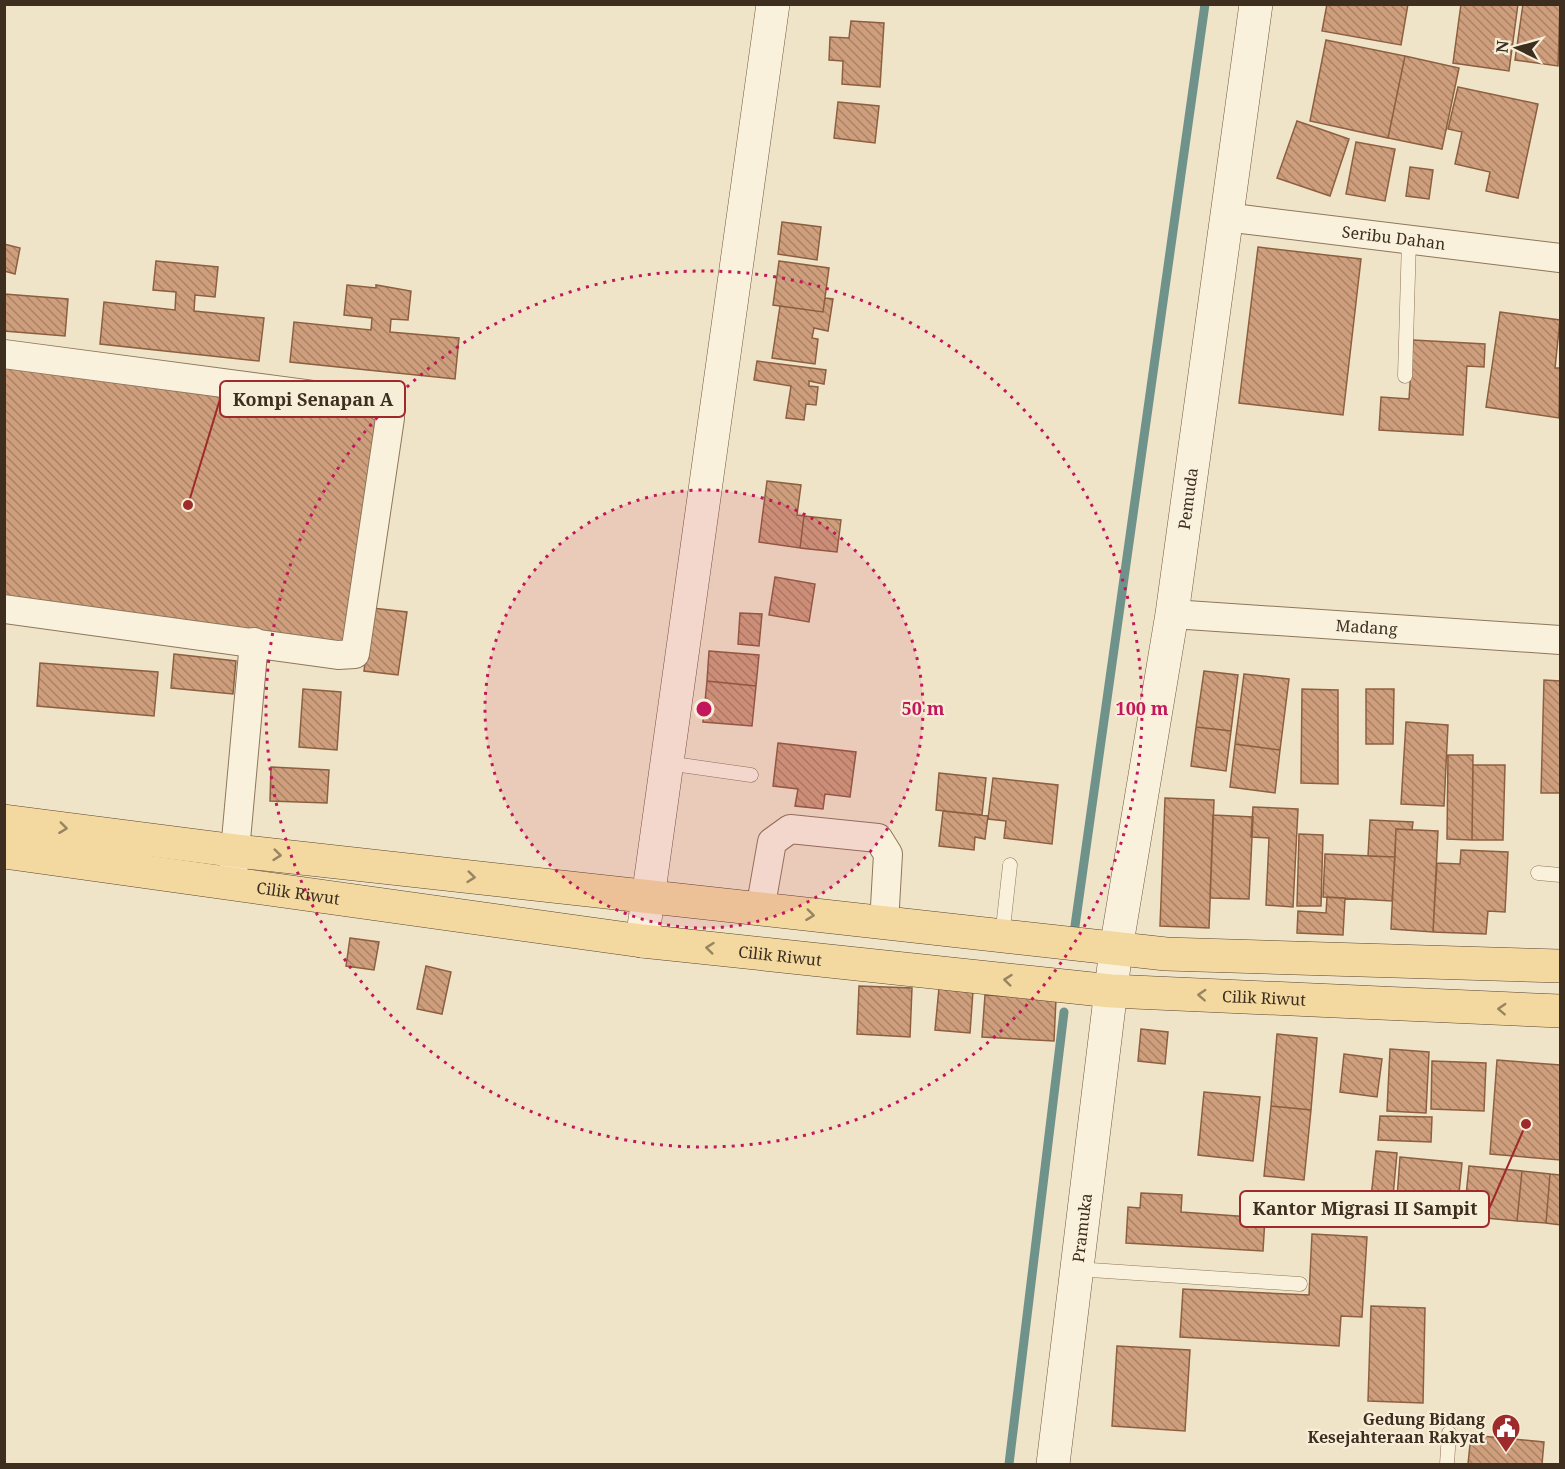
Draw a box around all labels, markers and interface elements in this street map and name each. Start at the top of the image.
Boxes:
north arrow [1487,18,1547,78]
text: N [1491,39,1514,54]
street label: Seribu Dahan [1341,220,1447,255]
callout: Kompi Senapan A [220,381,405,417]
text: Kompi Senapan A [233,387,394,411]
street label: Pemuda [1173,466,1203,531]
street label: Madang [1335,614,1399,640]
text: 50 m [902,696,945,720]
text: 100 m [1116,696,1169,720]
centre of rings [694,699,714,719]
one-way arrow [58,822,67,834]
one-way arrow [272,848,281,861]
one-way arrow [466,870,475,883]
street label: Cilik Riwut [255,876,342,910]
one-way arrow [806,909,815,921]
street label: Cilik Riwut [737,940,823,971]
one-way arrow [705,942,714,955]
one-way arrow [1003,974,1013,987]
street label: Cilik Riwut [1222,985,1307,1011]
one-way arrow [1198,988,1207,1001]
one-way arrow [1498,1002,1507,1015]
callout: Kantor Migrasi II Sampit [1240,1191,1489,1227]
street label: Pramuka [1067,1192,1097,1264]
text: Kantor Migrasi II Sampit [1253,1196,1477,1220]
place label: Gedung Bidang Kesejahteraan Rakyat [1308,1408,1486,1448]
public building icon: Gedung Bidang Kesejahteraan Rakyat [1490,1412,1522,1454]

